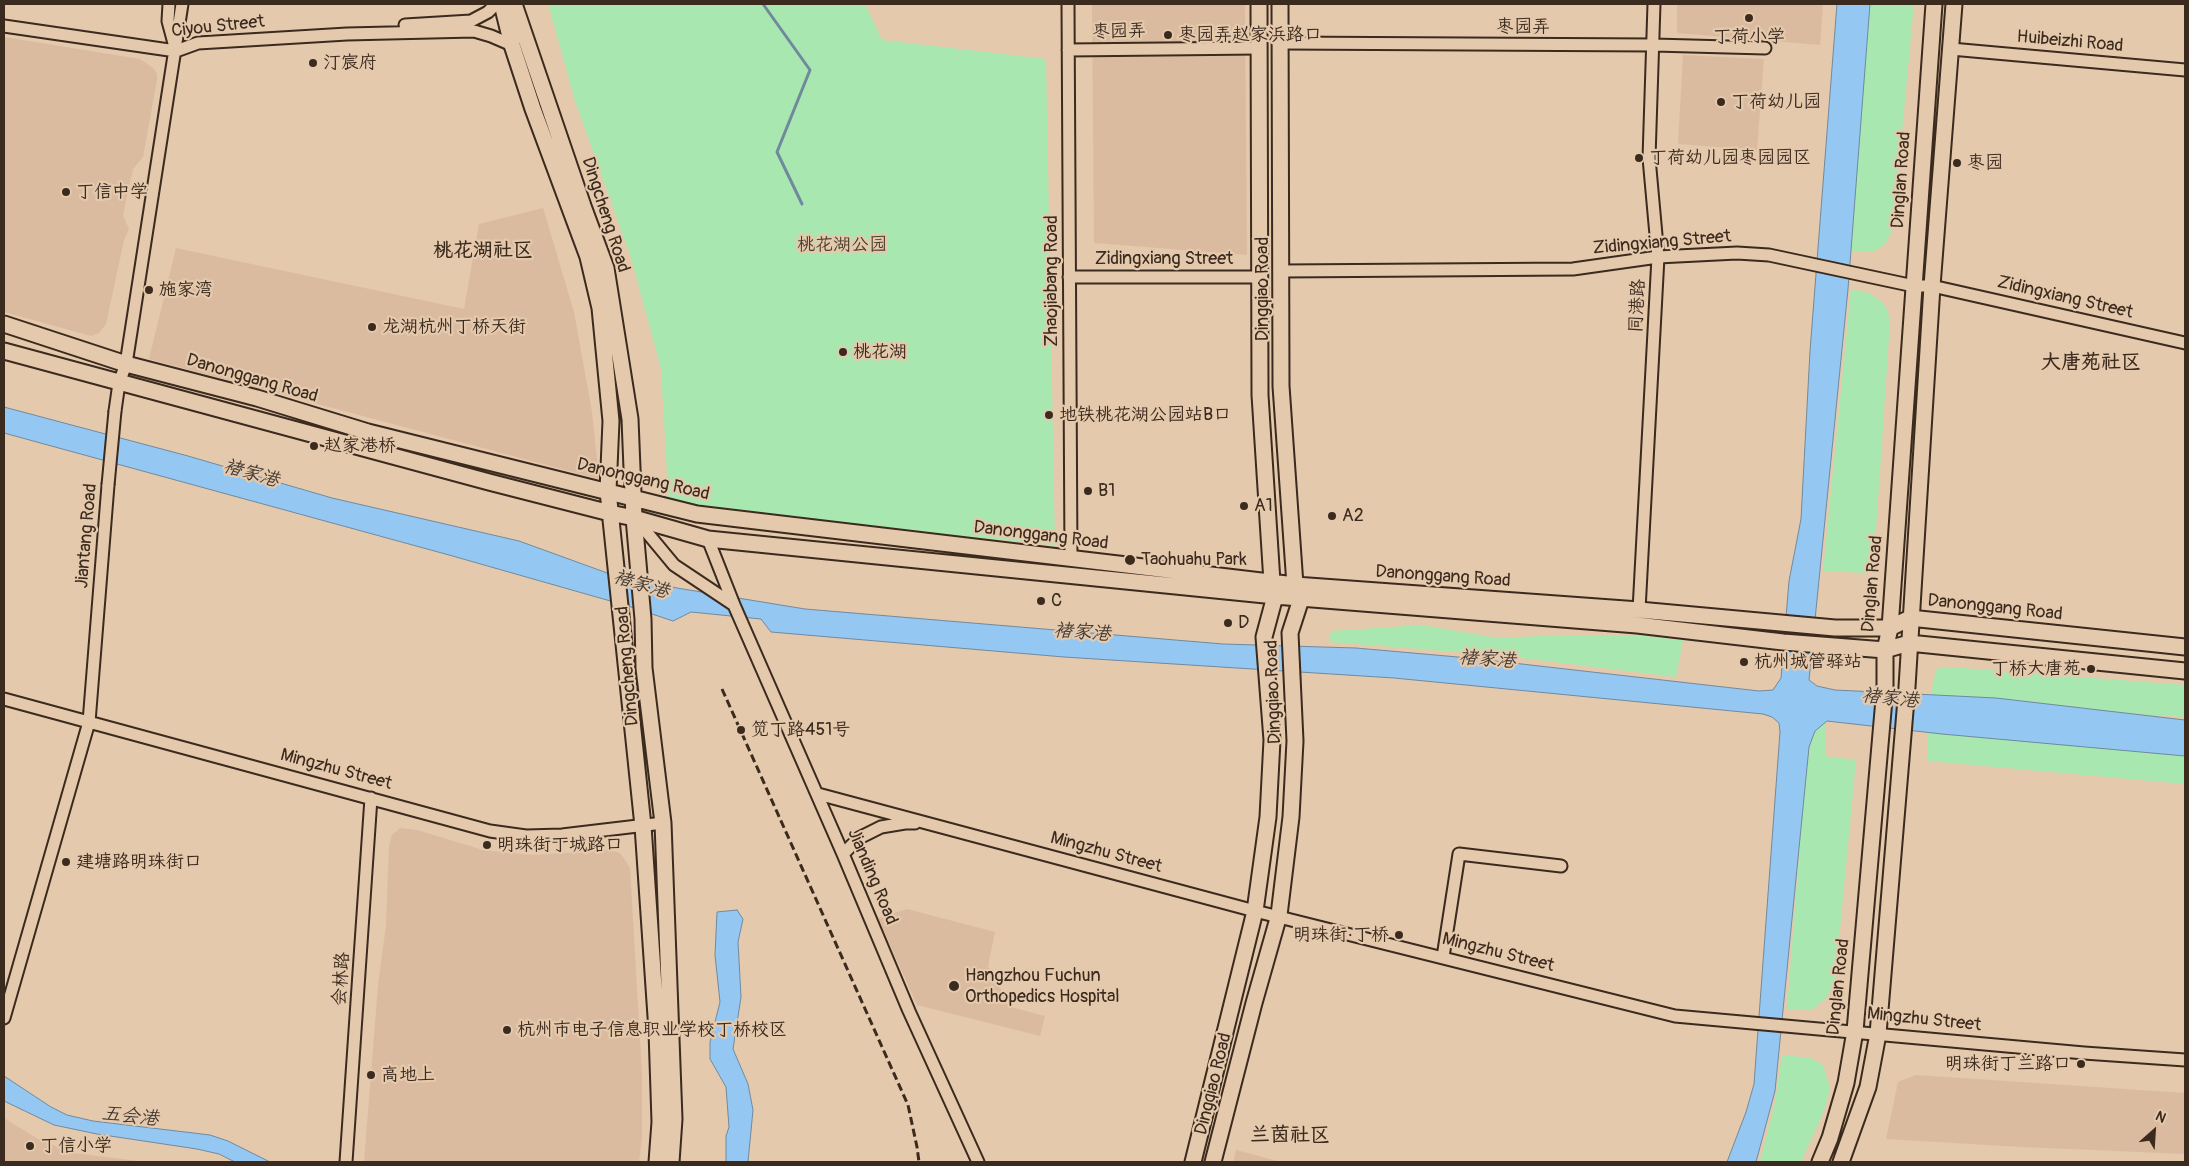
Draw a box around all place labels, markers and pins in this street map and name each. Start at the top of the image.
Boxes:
marker: 丁荷小学 [1743,12,1755,24]
place label: 枣园弄赵家浜路口 [1178,24,1322,46]
place label: 丁荷小学 [1713,26,1785,48]
marker: 枣园弄赵家浜路口 [1162,29,1174,41]
place label: 汀宸府 [323,52,377,74]
marker: 汀宸府 [307,57,319,69]
place label: 丁荷幼儿园 [1731,91,1821,113]
marker: 丁荷幼儿园 [1715,96,1727,108]
place label: 丁荷幼儿园枣园园区 [1649,147,1811,169]
marker: 丁荷幼儿园枣园园区 [1633,152,1645,164]
place label: 枣园 [1967,152,2003,174]
marker: 枣园 [1951,157,1963,169]
place label: 丁信中学 [76,181,148,203]
marker: 丁信中学 [60,186,72,198]
place label: 施家湾 [159,279,213,301]
marker: 施家湾 [143,284,155,296]
place label: 龙湖杭州丁桥天街 [382,316,526,338]
marker: 龙湖杭州丁桥天街 [366,321,378,333]
place label: 桃花湖 [853,341,907,363]
marker: 桃花湖 [837,346,849,358]
place label: 地铁桃花湖公园站B口 [1059,404,1231,426]
marker: 地铁桃花湖公园站B口 [1043,409,1055,421]
place label: 赵家港桥 [324,435,396,457]
marker: 赵家港桥 [308,440,320,452]
place label: B1 [1098,480,1115,502]
marker: B1 [1082,485,1094,497]
place label: A1 [1254,495,1273,517]
marker: A1 [1238,500,1250,512]
place label: A2 [1342,505,1364,527]
marker: A2 [1326,510,1338,522]
place label: Taohuahu Park [1141,549,1247,571]
marker: Taohuahu Park [1123,553,1137,567]
place label: C [1051,590,1062,612]
marker: C [1035,595,1047,607]
place label: D [1238,612,1249,634]
marker: D [1222,617,1234,629]
place label: 杭州城管驿站 [1754,651,1862,673]
marker: 杭州城管驿站 [1738,656,1750,668]
place label: 丁桥大唐苑 [1991,658,2081,680]
marker: 丁桥大唐苑 [2085,663,2097,675]
place label: 笕丁路451号 [751,719,850,741]
marker: 笕丁路451号 [735,724,747,736]
place label: 明珠街丁城路口 [497,834,623,856]
marker: 明珠街丁城路口 [481,839,493,851]
place label: 建塘路明珠街口 [76,851,202,873]
marker: 建塘路明珠街口 [60,856,72,868]
place label: 明珠街·丁桥 [1293,924,1389,946]
marker: 明珠街·丁桥 [1393,929,1405,941]
place label: Hangzhou Fuchun Orthopedics Hospital [965,965,1120,1008]
marker: Hangzhou Fuchun Orthopedics Hospital [947,979,961,993]
place label: 杭州市电子信息职业学校丁桥校区 [517,1019,787,1041]
marker: 杭州市电子信息职业学校丁桥校区 [501,1024,513,1036]
place label: 明珠街丁兰路口 [1945,1053,2071,1075]
marker: 明珠街丁兰路口 [2075,1058,2087,1070]
place label: 高地上 [381,1064,435,1086]
marker: 高地上 [365,1069,377,1081]
place label: 丁信小学 [40,1135,112,1157]
marker: 丁信小学 [24,1140,36,1152]

